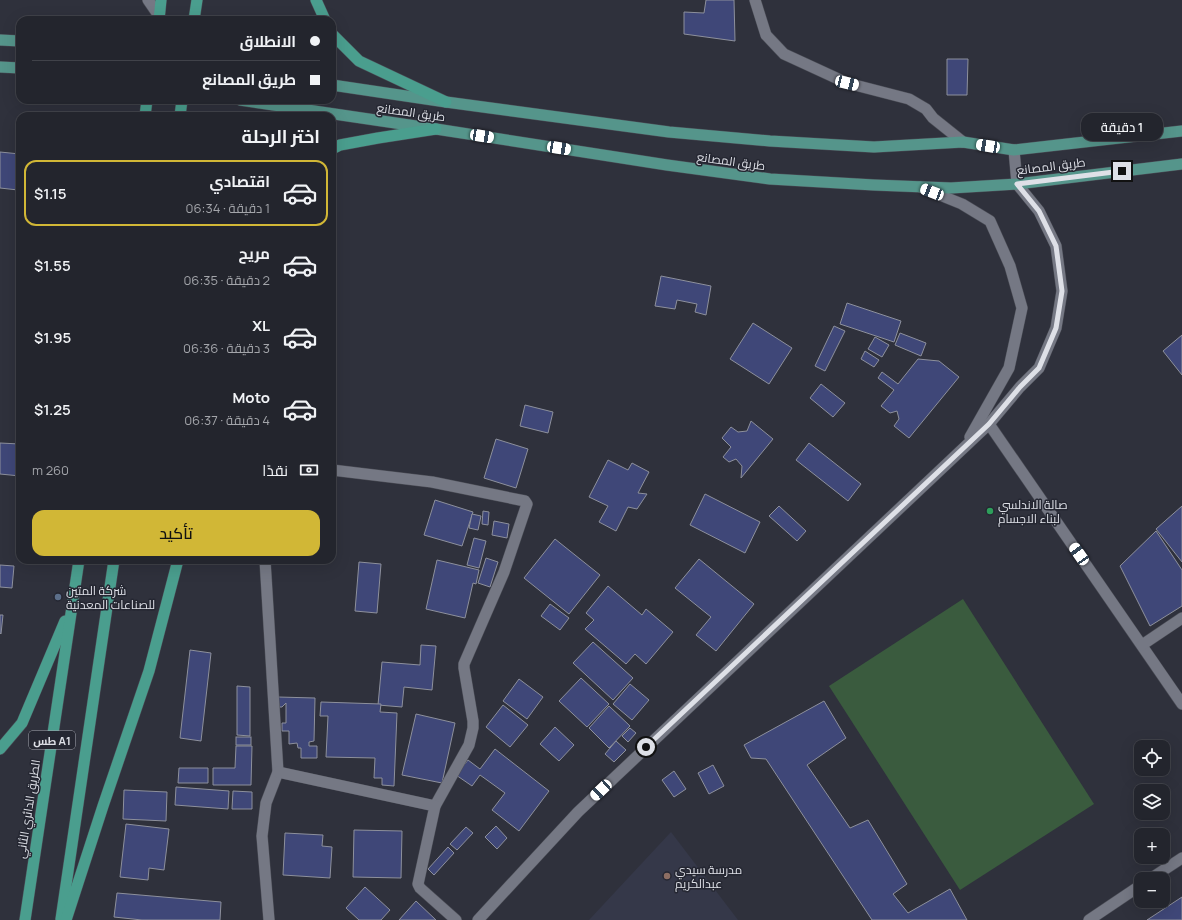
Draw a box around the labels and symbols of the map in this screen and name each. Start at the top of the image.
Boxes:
car [834,74,860,92]
street label: طريق المصانع [376,99,446,125]
callout: 1 دقيقة [1081,113,1163,141]
car [469,128,495,144]
car [975,138,1001,154]
car [546,140,572,156]
street label: طريق المصانع [696,148,766,174]
street label: طريق المصانع [1016,153,1086,179]
route end [1113,162,1131,180]
car [919,182,945,202]
place label: صالة الاندلسي لبناء الاجسام [998,496,1068,527]
marker: صالة الاندلسي لبناء الاجسام [985,506,995,516]
car [1067,541,1091,567]
place label: شركة المتين للصناعات المعدنية [66,582,155,613]
marker: شركة المتين للصناعات المعدنية [53,592,63,602]
road number: طس A1 [29,731,75,749]
route start [637,738,655,756]
street label: الطريق الدائري الثاني [12,758,46,860]
car [588,777,614,803]
place label: مدرسة سيدي عبدالكريم [675,861,742,892]
marker: مدرسة سيدي عبدالكريم [662,871,672,881]

